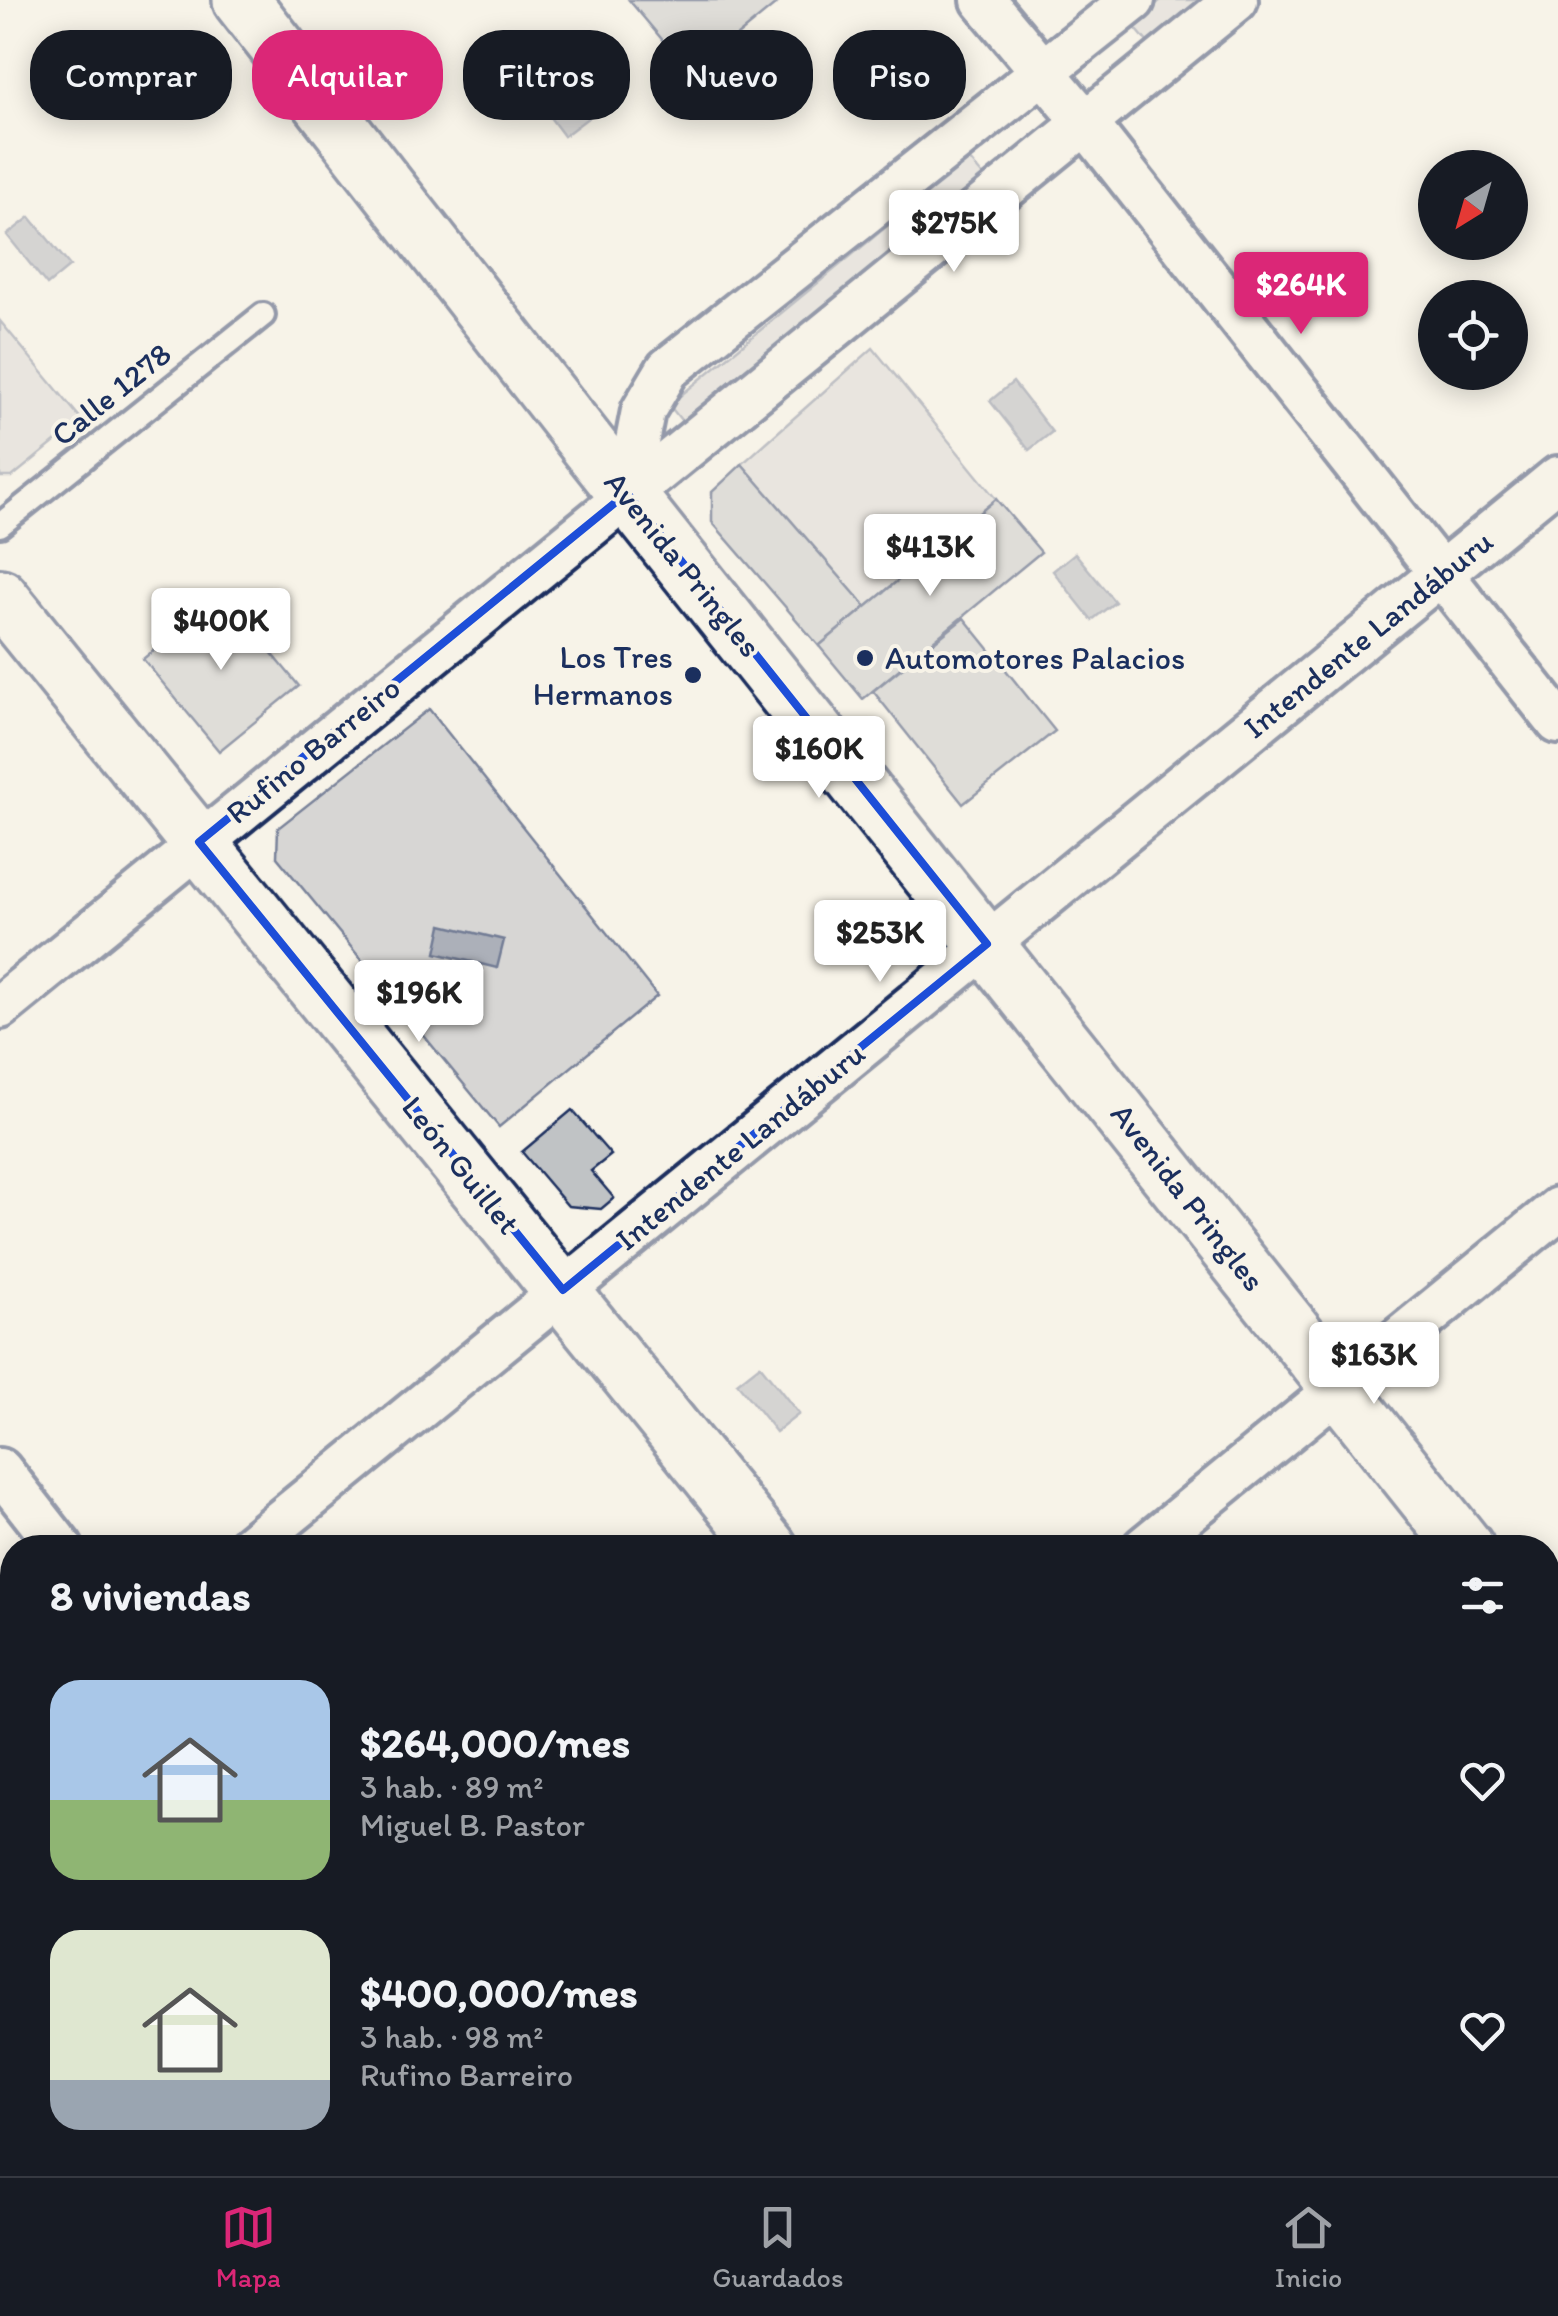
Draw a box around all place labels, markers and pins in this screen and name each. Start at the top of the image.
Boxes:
pin: $275K [884,190,1024,275]
pin: $264K [1231,252,1371,337]
pin: $413K [860,514,1000,599]
pin: $400K [151,588,291,673]
place label: Los Tres Hermanos [533,638,673,713]
place label: Automotores Palacios [885,639,1185,677]
marker: Automotores Palacios [854,647,876,669]
marker: Los Tres Hermanos [682,664,704,686]
pin: $160K [749,716,889,801]
pin: $253K [810,900,950,985]
pin: $196K [349,960,489,1045]
pin: $163K [1304,1322,1444,1407]

